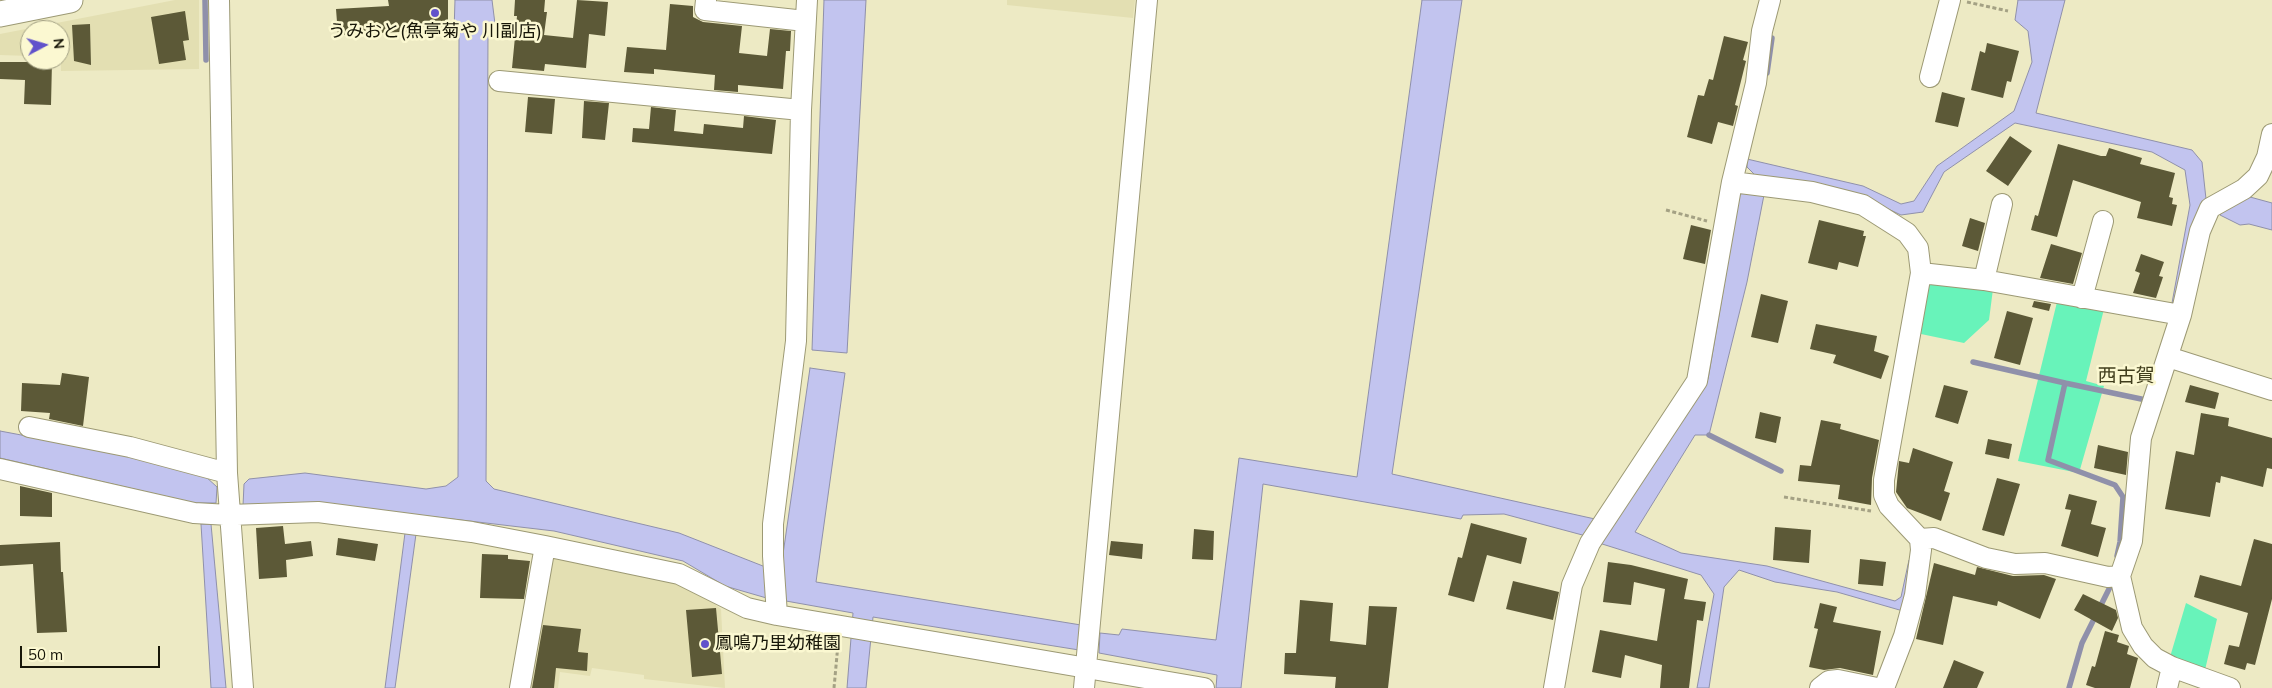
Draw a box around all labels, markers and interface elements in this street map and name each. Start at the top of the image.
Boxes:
marker: うみおと(魚亭菊や 川副店) [429,7,441,19]
north arrow [20,20,70,70]
place label: うみおと(魚亭菊や 川副店) [328,21,542,43]
text: N [49,37,68,50]
district label: 西古賀 [2098,365,2154,387]
place label: 鳳鳴乃里幼稚園 [715,633,841,655]
scale bar [22,636,162,668]
marker: 鳳鳴乃里幼稚園 [699,638,711,650]
text: 50 m [28,645,63,664]

